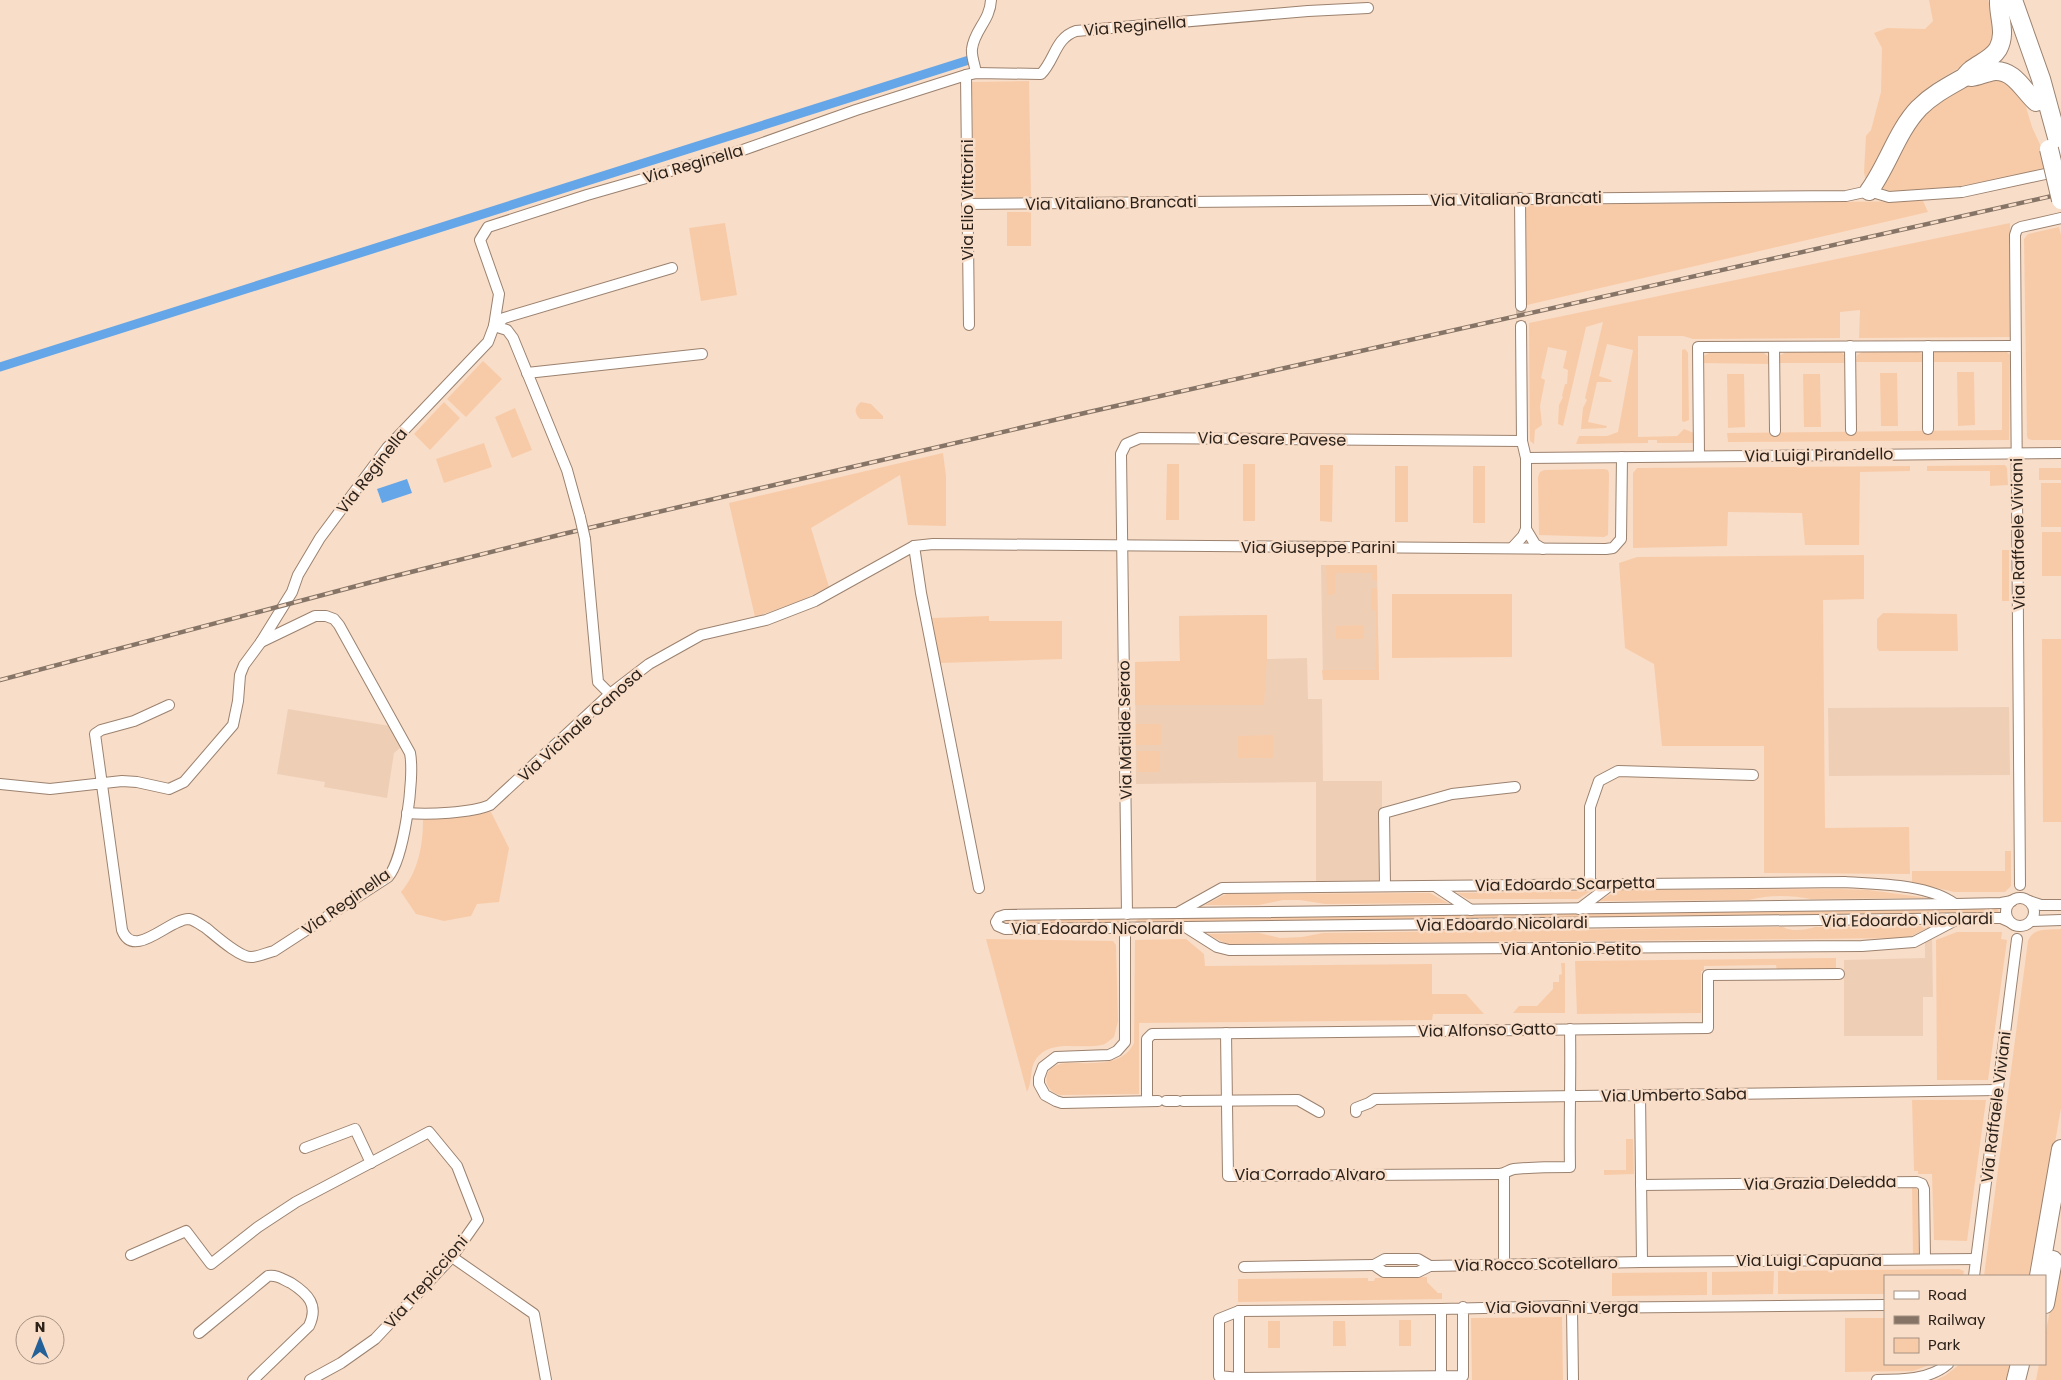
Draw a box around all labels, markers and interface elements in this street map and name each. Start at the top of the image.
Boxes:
street label: Via Reginella [1083,10,1187,42]
street label: Via Reginella [640,139,746,189]
street label: Via Elio Vittorini [956,139,979,261]
street label: Via Vitaliano Brancati [1430,186,1602,212]
street label: Via Vitaliano Brancati [1025,190,1197,216]
street label: Via Reginella [331,423,413,519]
street label: Via Cesare Pavese [1197,426,1347,452]
street label: Via Luigi Pirandello [1744,442,1894,468]
street label: Via Raffaele Viviani [2005,458,2031,610]
street label: Via Giuseppe Parini [1241,536,1395,559]
street label: Via Matilde Serao [1112,660,1138,800]
street label: Via Vicinale Canosa [513,663,647,787]
street label: Via Reginella [297,863,395,941]
street label: Via Edoardo Scarpetta [1475,871,1655,897]
street label: Via Edoardo Nicolardi [1821,907,1993,933]
street label: Via Edoardo Nicolardi [1416,911,1588,937]
street label: Via Edoardo Nicolardi [1011,917,1183,940]
street label: Via Antonio Petito [1501,938,1641,961]
street label: Via Alfonso Gatto [1418,1017,1556,1043]
street label: Via Raffaele Viviani [1975,1030,2017,1184]
street label: Via Umberto Saba [1601,1082,1747,1108]
street label: Via Corrado Alvaro [1234,1163,1386,1186]
street label: Via Grazia Deledda [1743,1170,1897,1196]
street label: Via Trepiccioni [379,1230,473,1334]
street label: Via Luigi Capuana [1736,1249,1882,1272]
street label: Via Rocco Scotellaro [1454,1251,1618,1277]
legend [1884,1275,2046,1365]
text: Road [1928,1284,1967,1305]
street label: Via Giovanni Verga [1485,1296,1639,1319]
text: Railway [1928,1309,1986,1330]
north arrow [15,1315,65,1365]
text: N [35,1317,45,1337]
text: Park [1928,1334,1960,1355]

